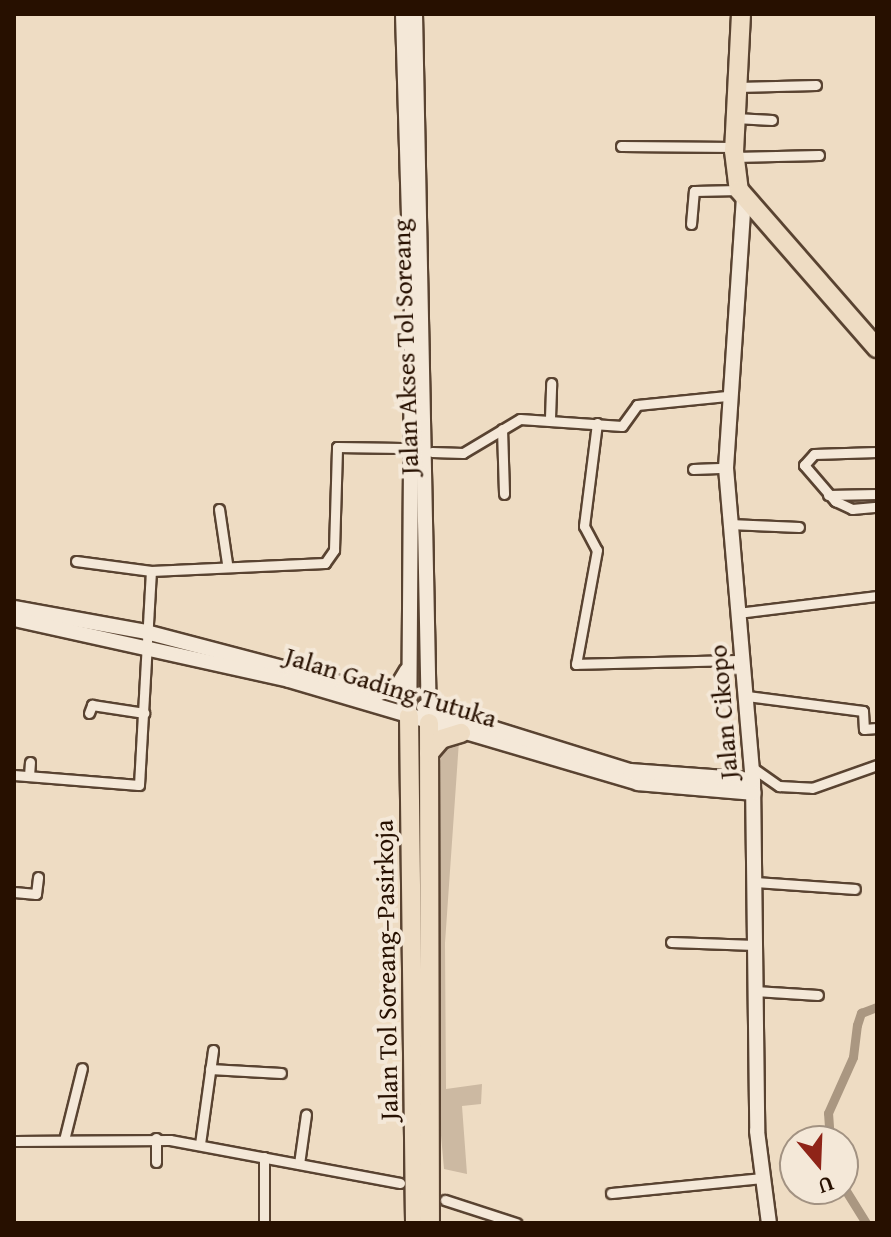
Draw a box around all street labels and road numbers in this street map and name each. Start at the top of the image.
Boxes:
street label: Jalan Akses Tol Soreang [385,218,425,476]
street label: Jalan Gading Tutuka [281,640,501,734]
street label: Jalan Cikopo [702,643,744,781]
street label: Jalan Tol Soreang–Pasirkoja [368,819,404,1121]

